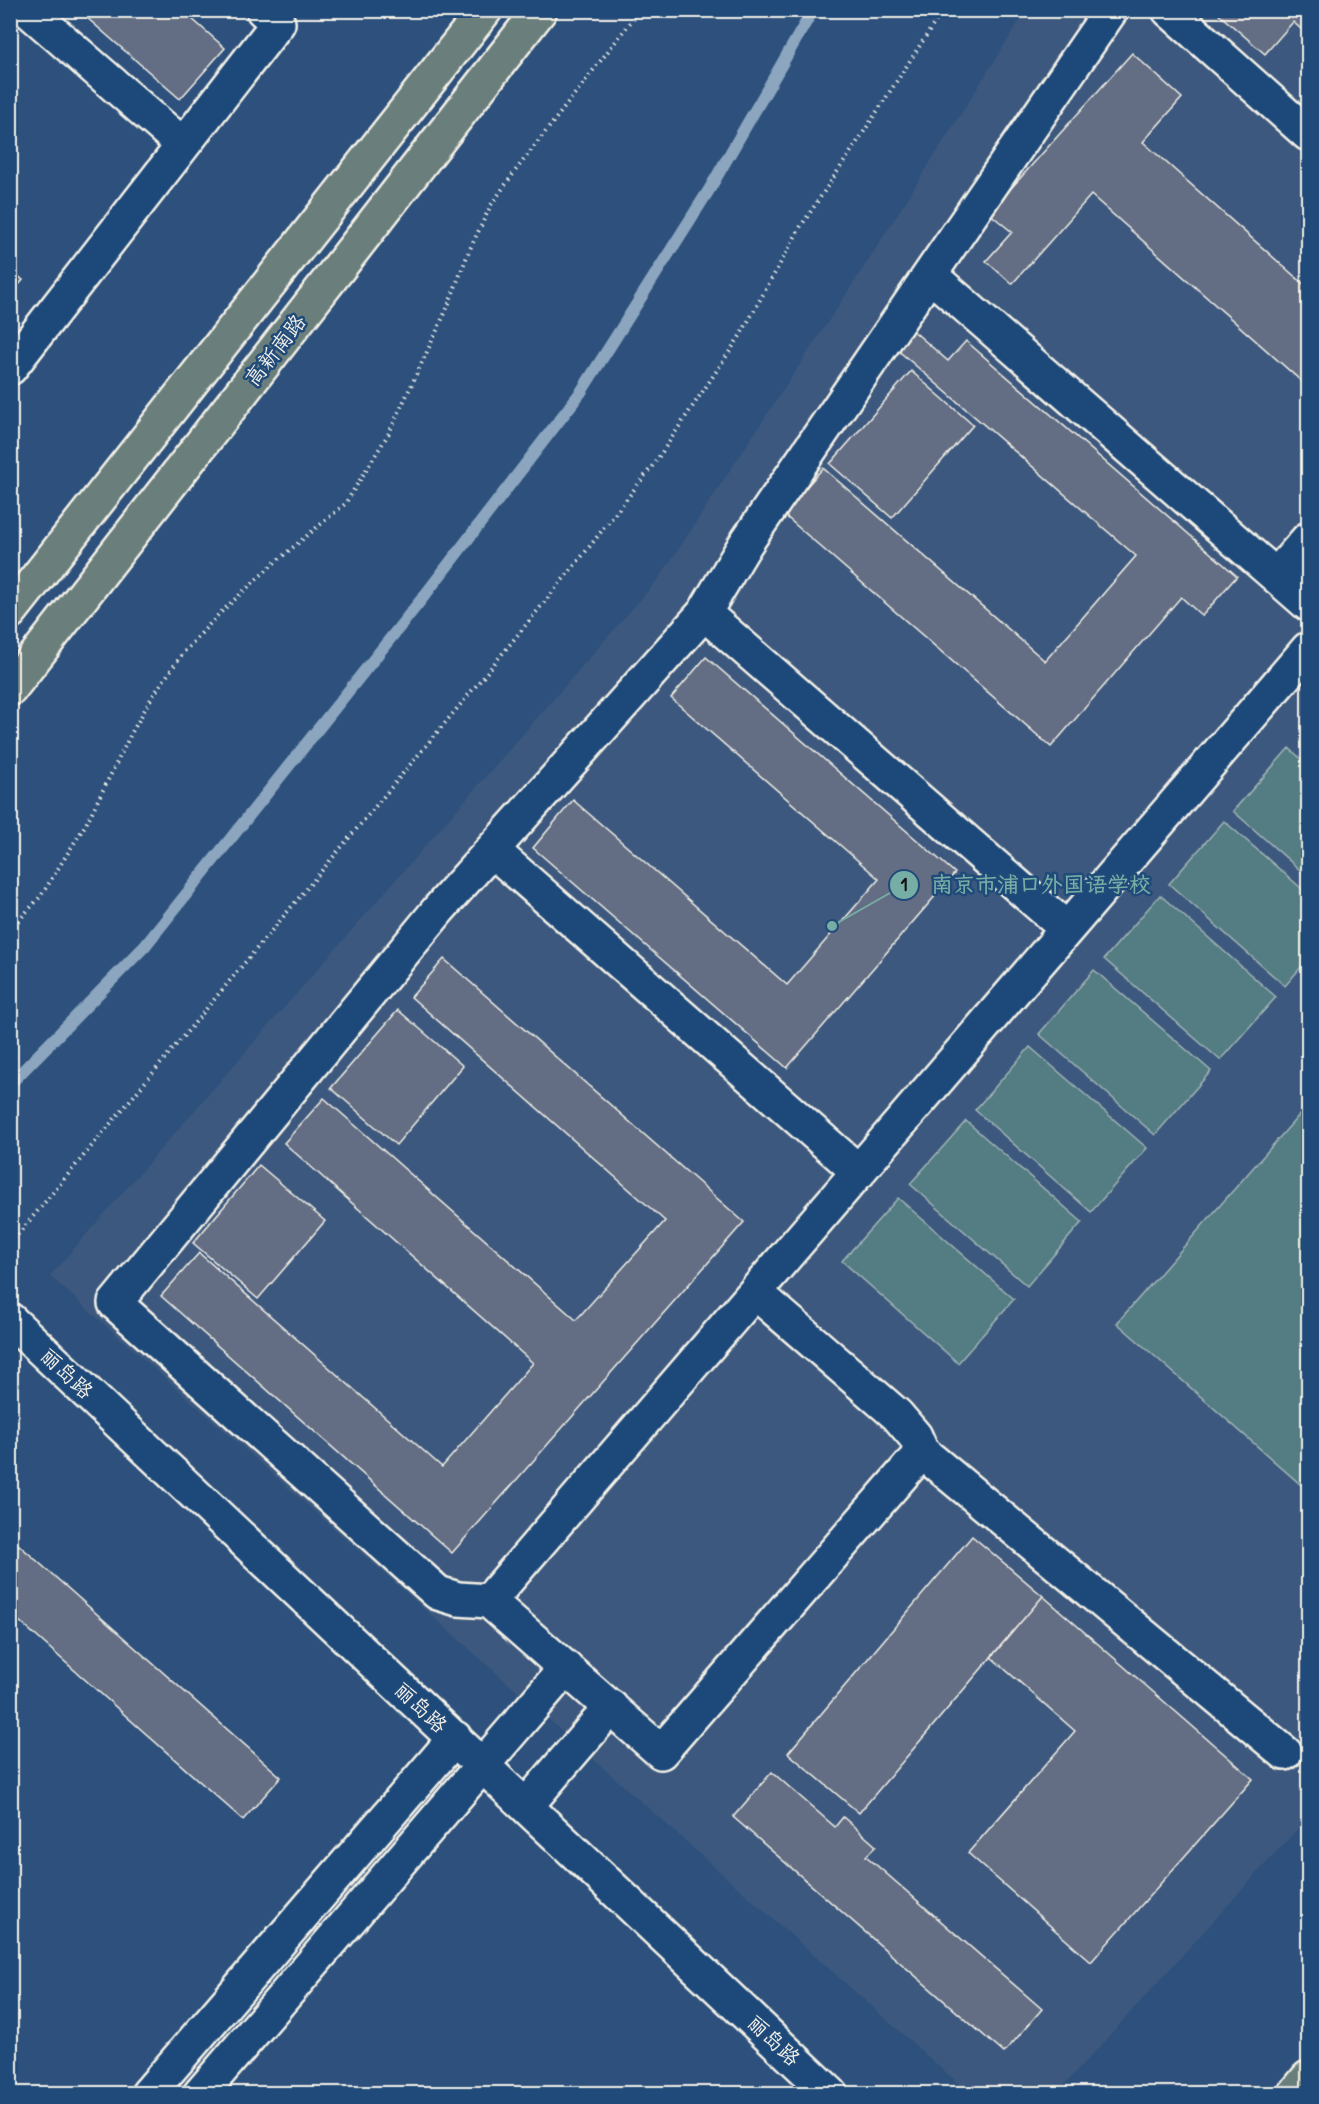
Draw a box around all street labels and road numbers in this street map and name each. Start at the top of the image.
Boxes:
street label: 高新南路 [238,308,312,392]
street label: 丽岛路 [34,1341,100,1405]
street label: 丽岛路 [388,1675,454,1739]
street label: 丽岛路 [741,2008,807,2072]

